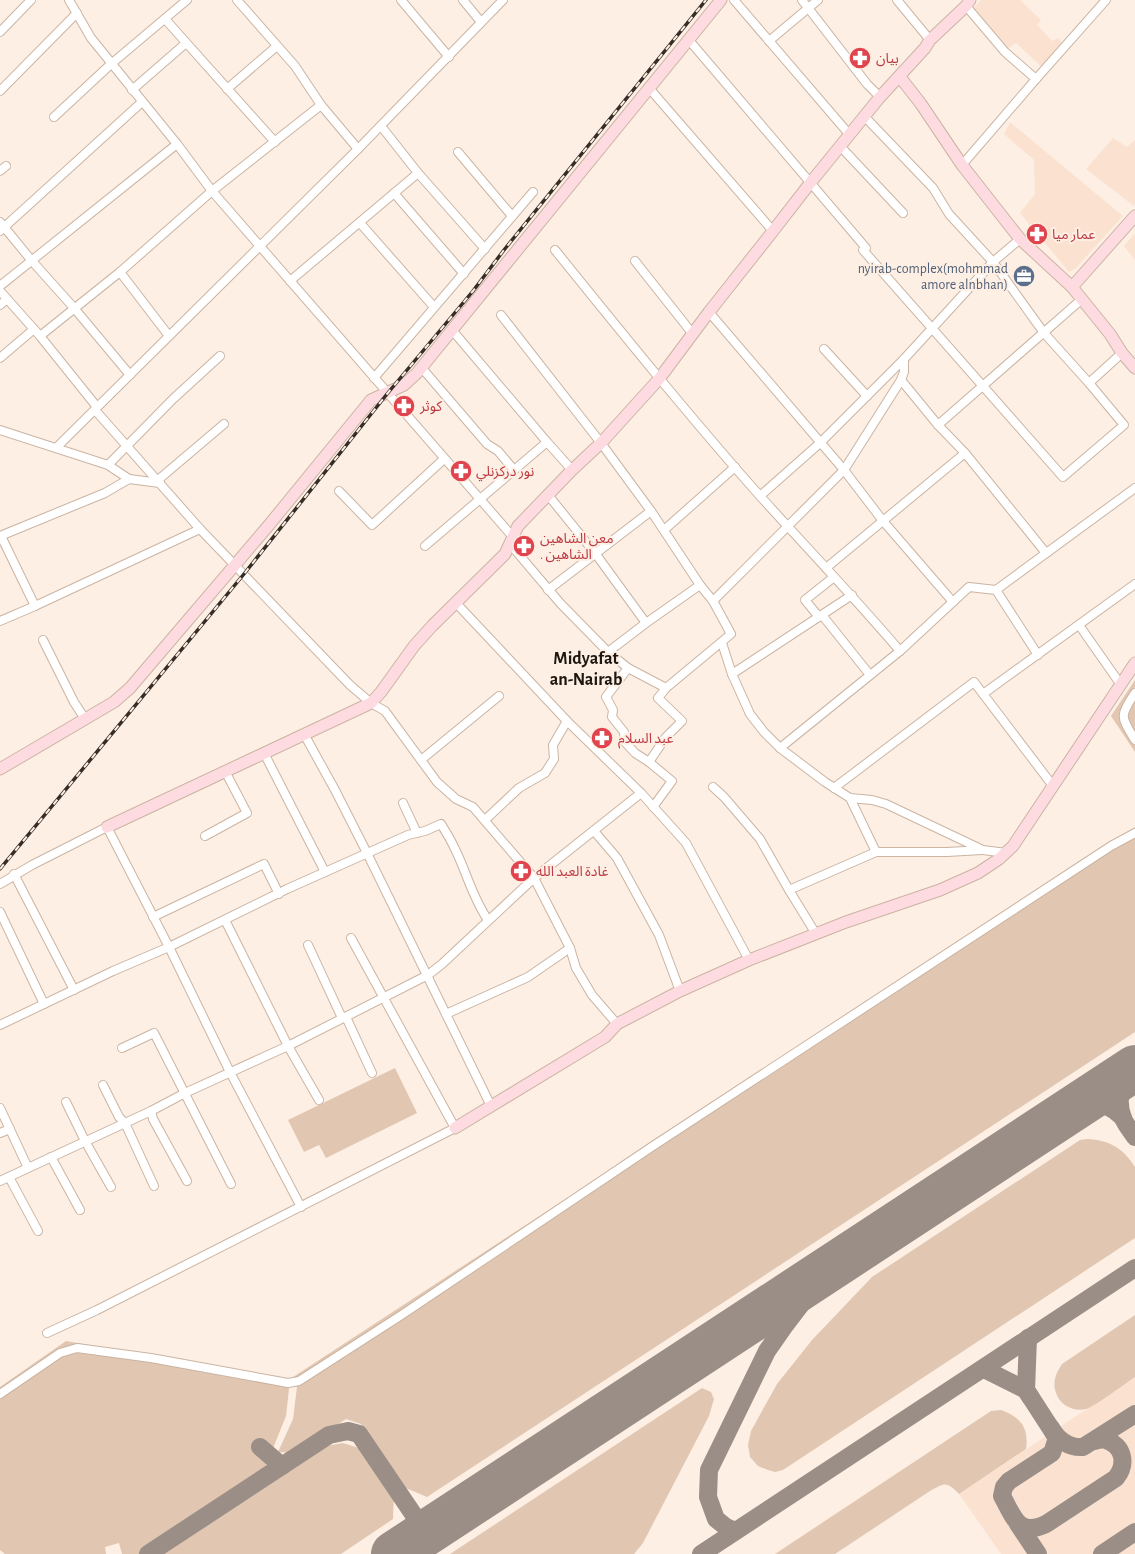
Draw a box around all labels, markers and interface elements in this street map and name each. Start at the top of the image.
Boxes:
pharmacy icon: بيان [847,45,873,71]
place label: بيان [876,52,899,67]
pharmacy icon: عمار ميا [1024,221,1050,247]
place label: عمار ميا [1052,228,1095,243]
place label: nyirab-complex(mohmmad amore alnbhan) [858,262,1008,292]
office icon: nyirab-complex(mohmmad amore alnbhan) [1011,263,1037,289]
pharmacy icon: كوثر [391,393,417,419]
place label: كوثر [419,400,442,415]
pharmacy icon: نور دركزنلي [448,458,474,484]
place label: نور دركزنلي [476,465,534,482]
place label: معن الشاهين . الشاهين [540,532,614,563]
pharmacy icon: معن الشاهين . الشاهين [511,533,537,559]
district label: Midyafat an-Nairab [550,650,622,689]
pharmacy icon: عبد السلام [589,725,615,751]
place label: عبد السلام [618,732,674,749]
pharmacy icon: غادة العبد الله [508,858,534,884]
place label: غادة العبد الله [536,865,609,879]

